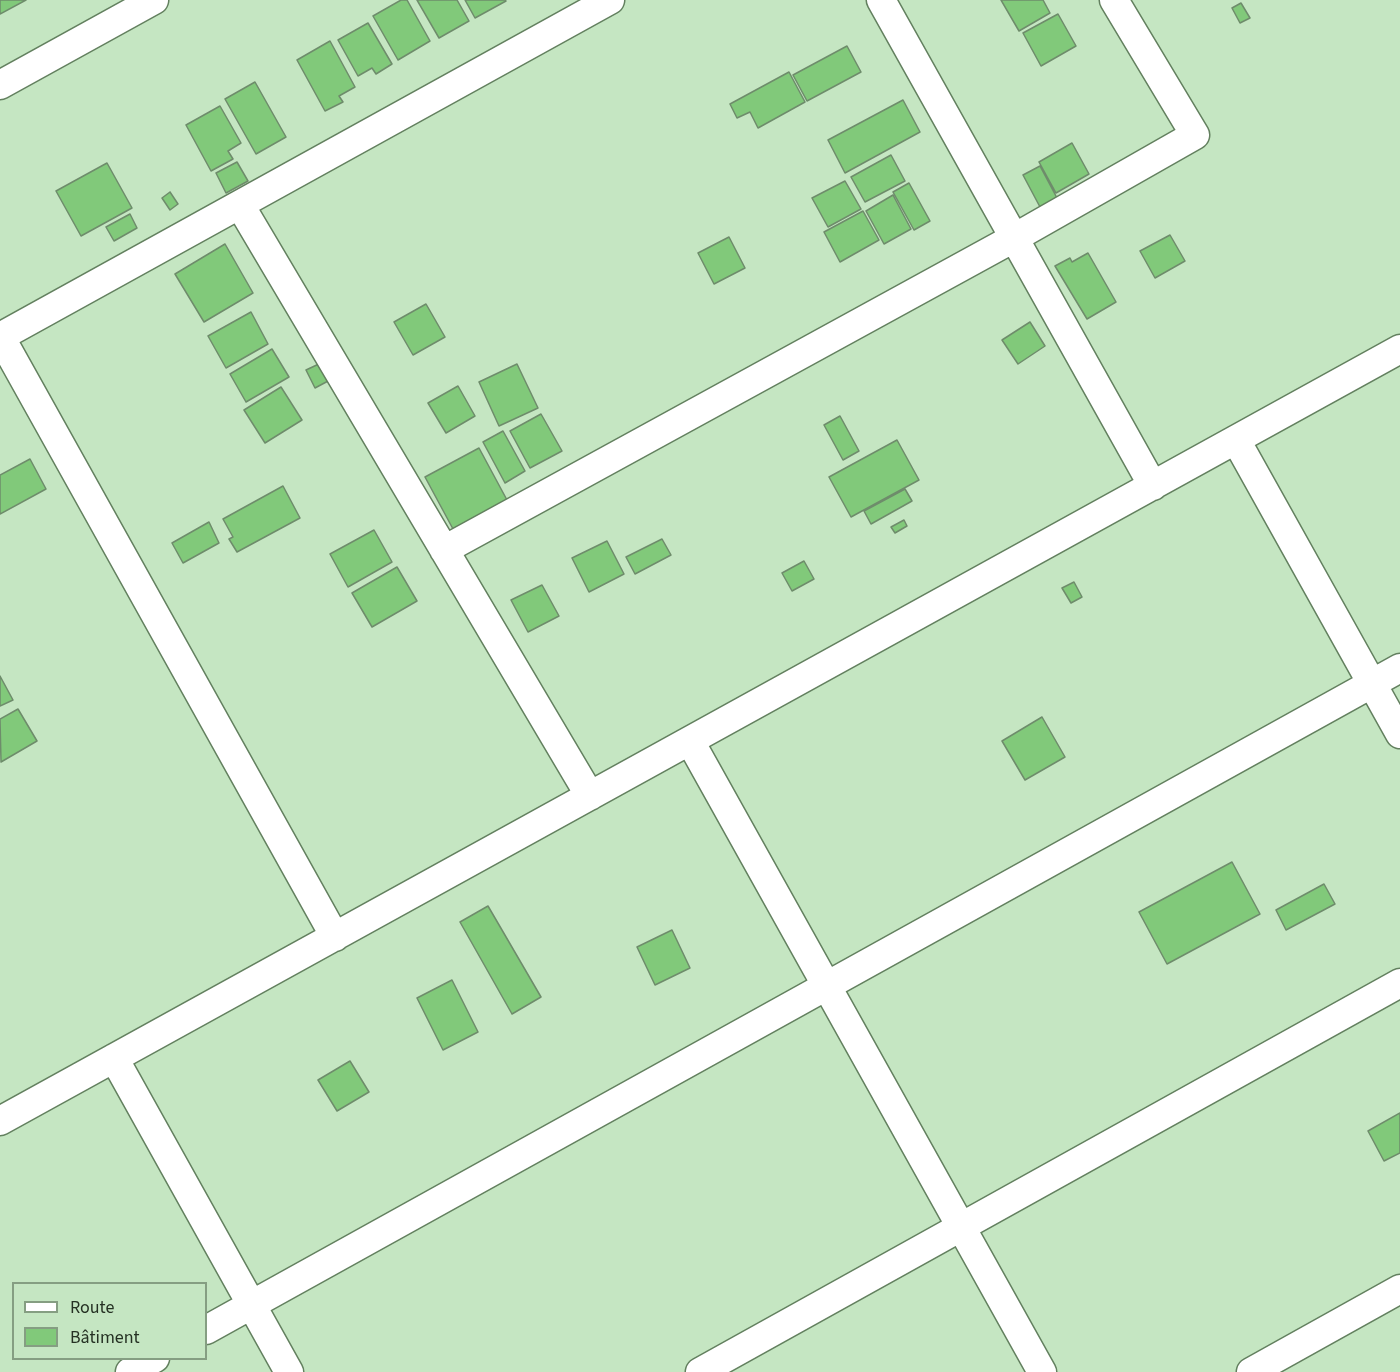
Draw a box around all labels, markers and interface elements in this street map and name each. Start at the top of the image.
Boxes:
legend [12,1282,207,1360]
text: Route [70,1295,114,1320]
text: Bâtiment [70,1325,140,1350]

